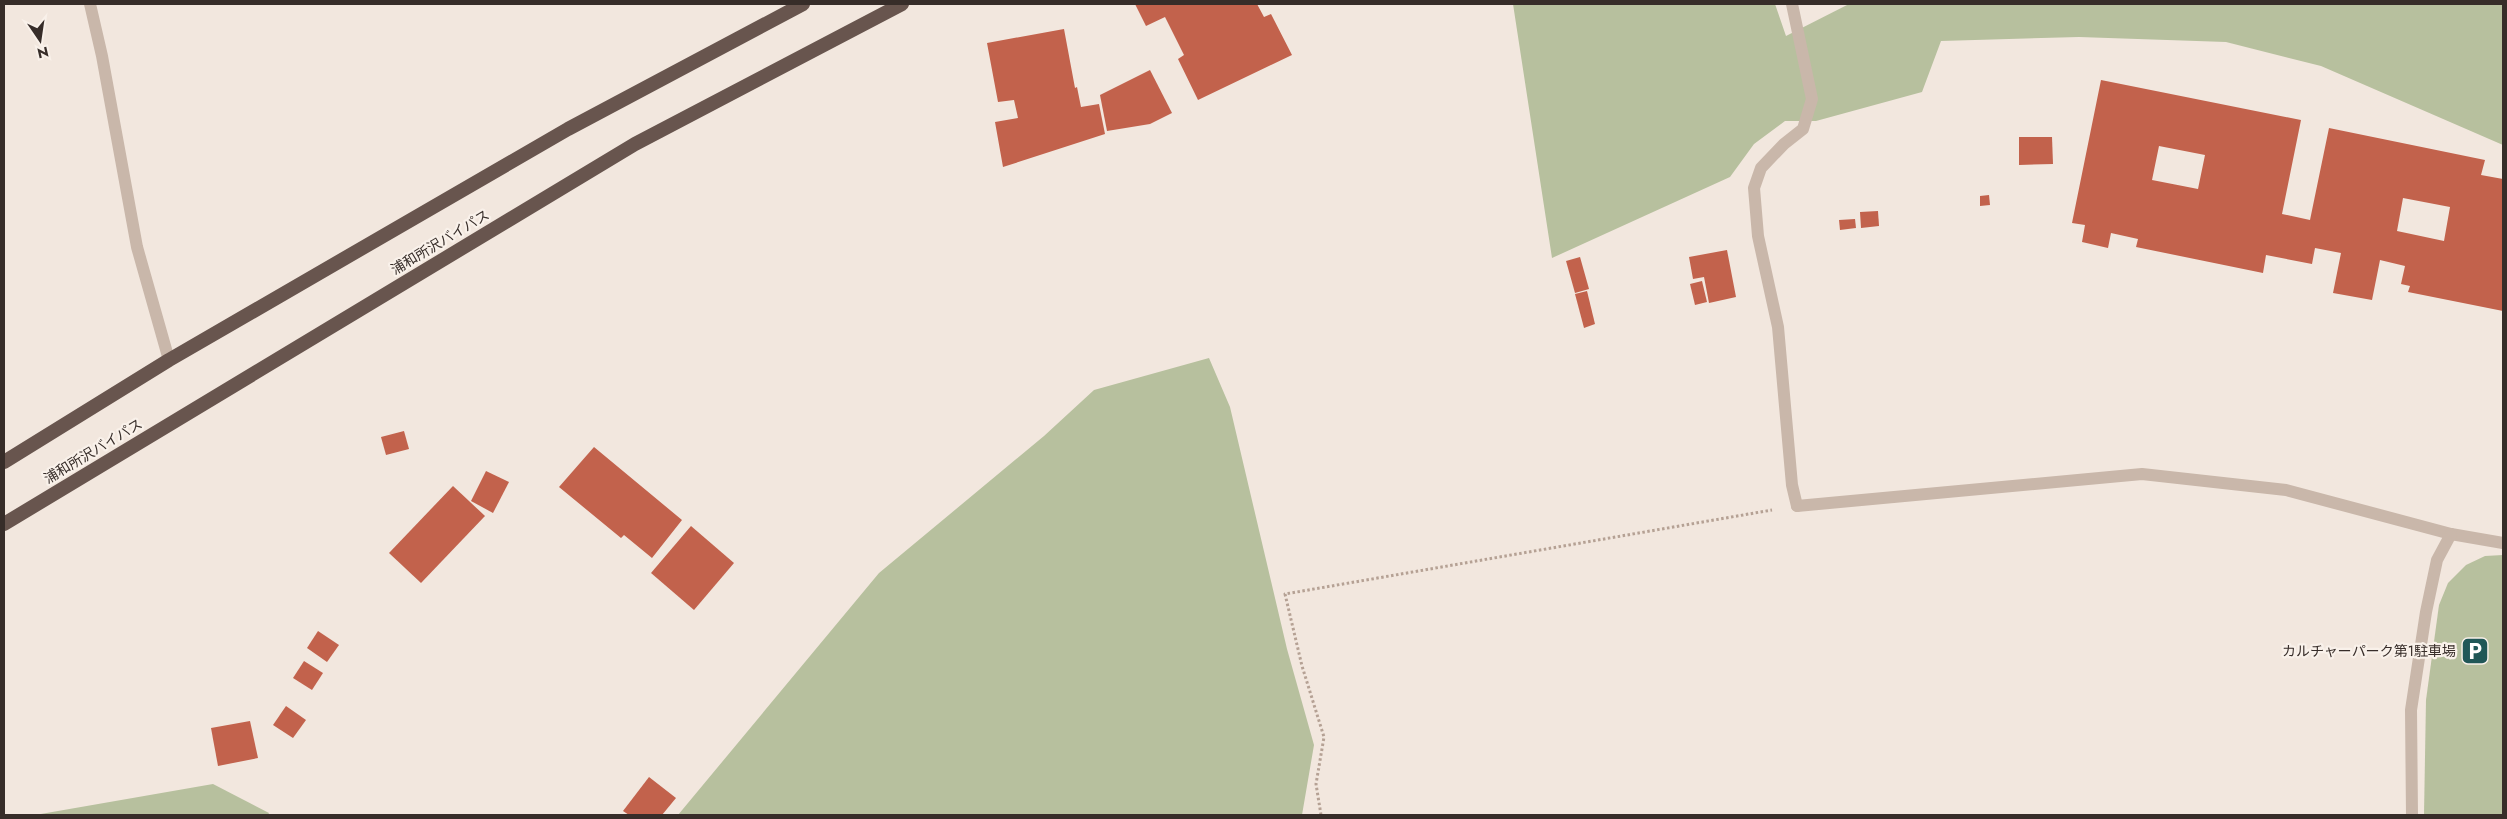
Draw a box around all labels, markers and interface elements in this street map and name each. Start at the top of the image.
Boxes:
north arrow [15,15,65,65]
text: N [35,42,51,64]
street label: 浦和所沢バイパス [387,205,493,279]
street label: 浦和所沢バイパス [40,414,146,488]
parking icon: カルチャーパーク第1駐車場 [2460,636,2490,666]
place label: カルチャーパーク第1駐車場 [2282,641,2456,661]

